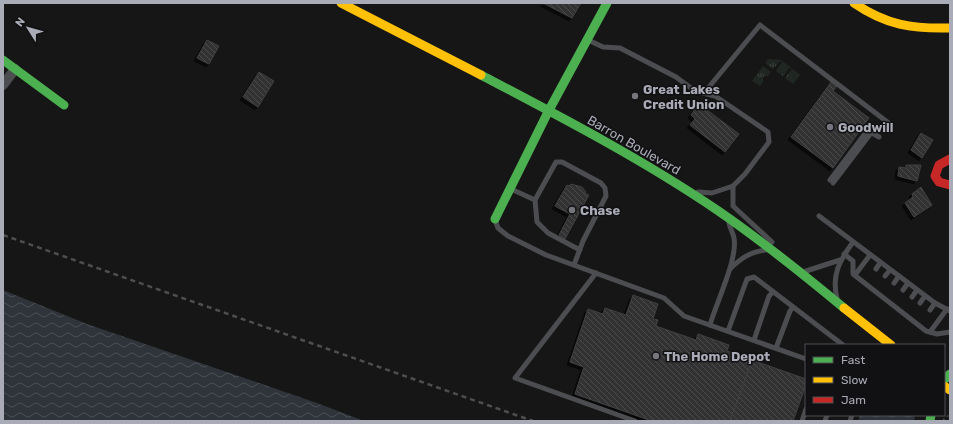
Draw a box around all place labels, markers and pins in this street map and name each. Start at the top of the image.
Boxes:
place label: Great Lakes Credit Union [643,82,724,112]
marker: Great Lakes Credit Union [630,91,640,101]
place label: Goodwill [838,120,894,135]
marker: Goodwill [825,122,835,132]
place label: Chase [580,203,620,218]
marker: Chase [567,205,577,215]
place label: The Home Depot [664,349,770,364]
marker: The Home Depot [651,351,661,361]

